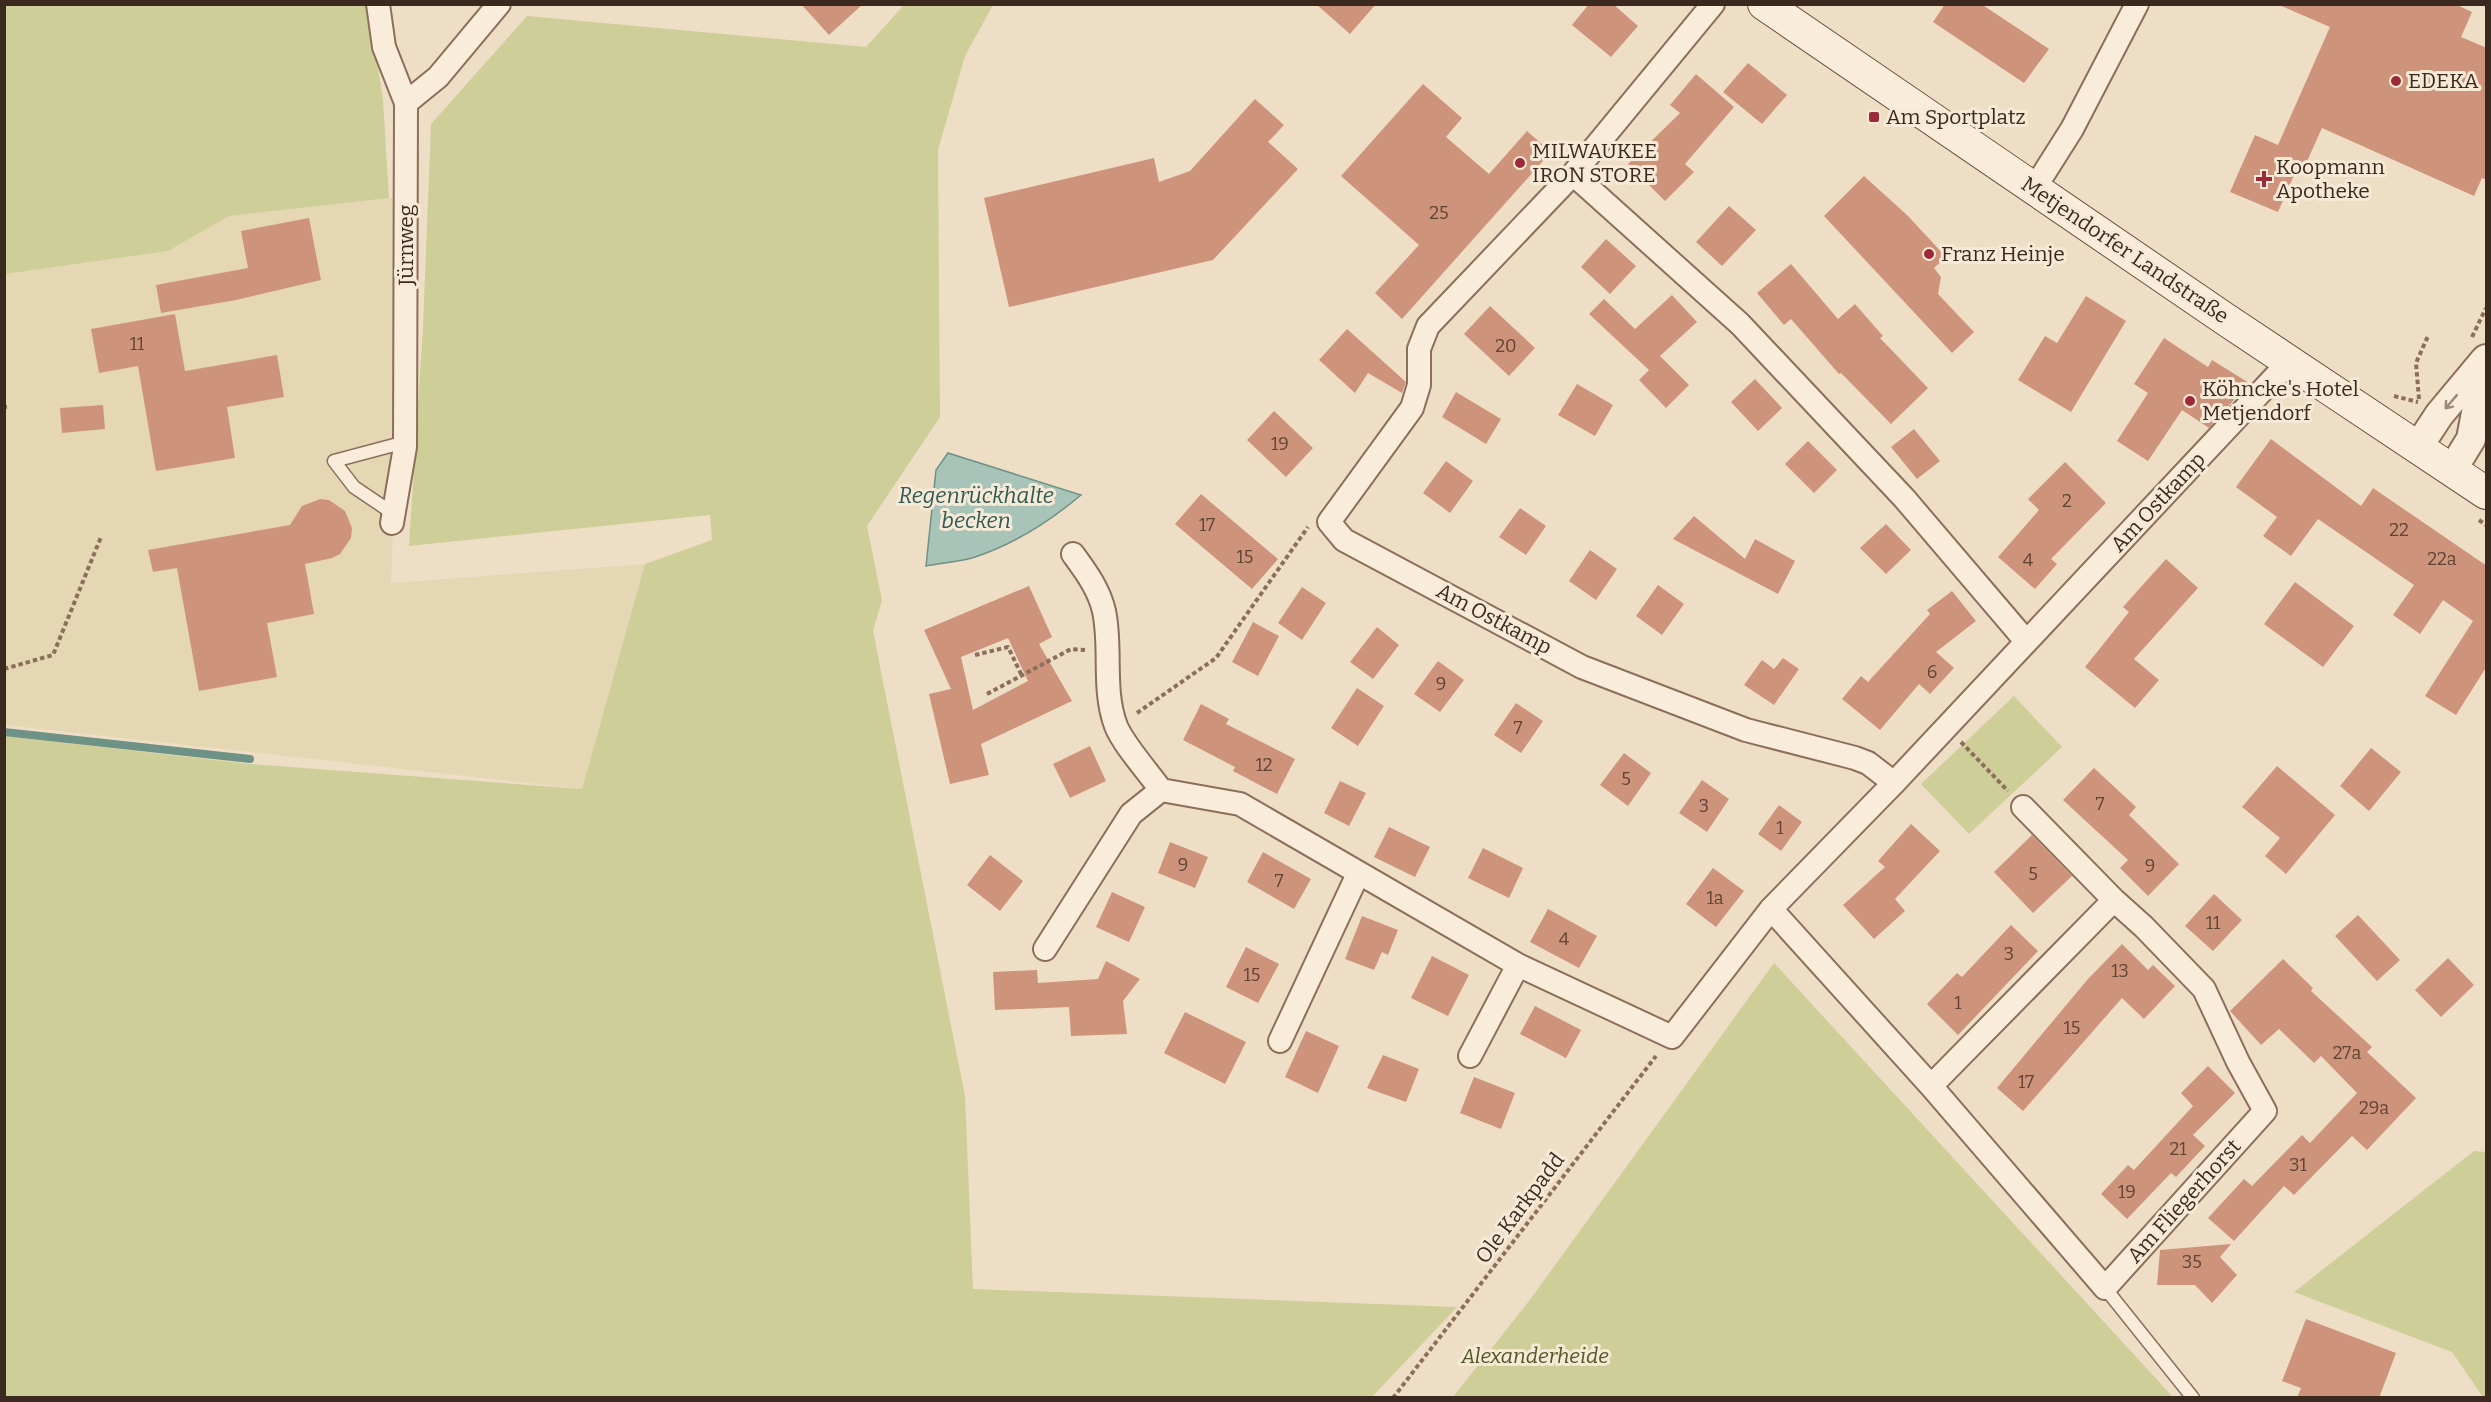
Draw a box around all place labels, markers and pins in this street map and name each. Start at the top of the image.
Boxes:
place label: EDEKA [2408,68,2479,94]
marker: EDEKA [2389,74,2403,88]
place label: Am Sportplatz [1886,104,2026,130]
marker: Am Sportplatz [1867,110,1881,124]
place label: MILWAUKEE IRON STORE [1532,138,1657,188]
place label: Koopmann Apotheke [2276,154,2385,204]
marker: MILWAUKEE IRON STORE [1513,156,1527,170]
marker: Koopmann Apotheke [2257,172,2271,186]
place label: Franz Heinje [1941,241,2065,267]
marker: Franz Heinje [1922,247,1936,261]
place label: Köhncke's Hotel Metjendorf [2202,376,2359,426]
marker: Köhncke's Hotel Metjendorf [2183,394,2197,408]

